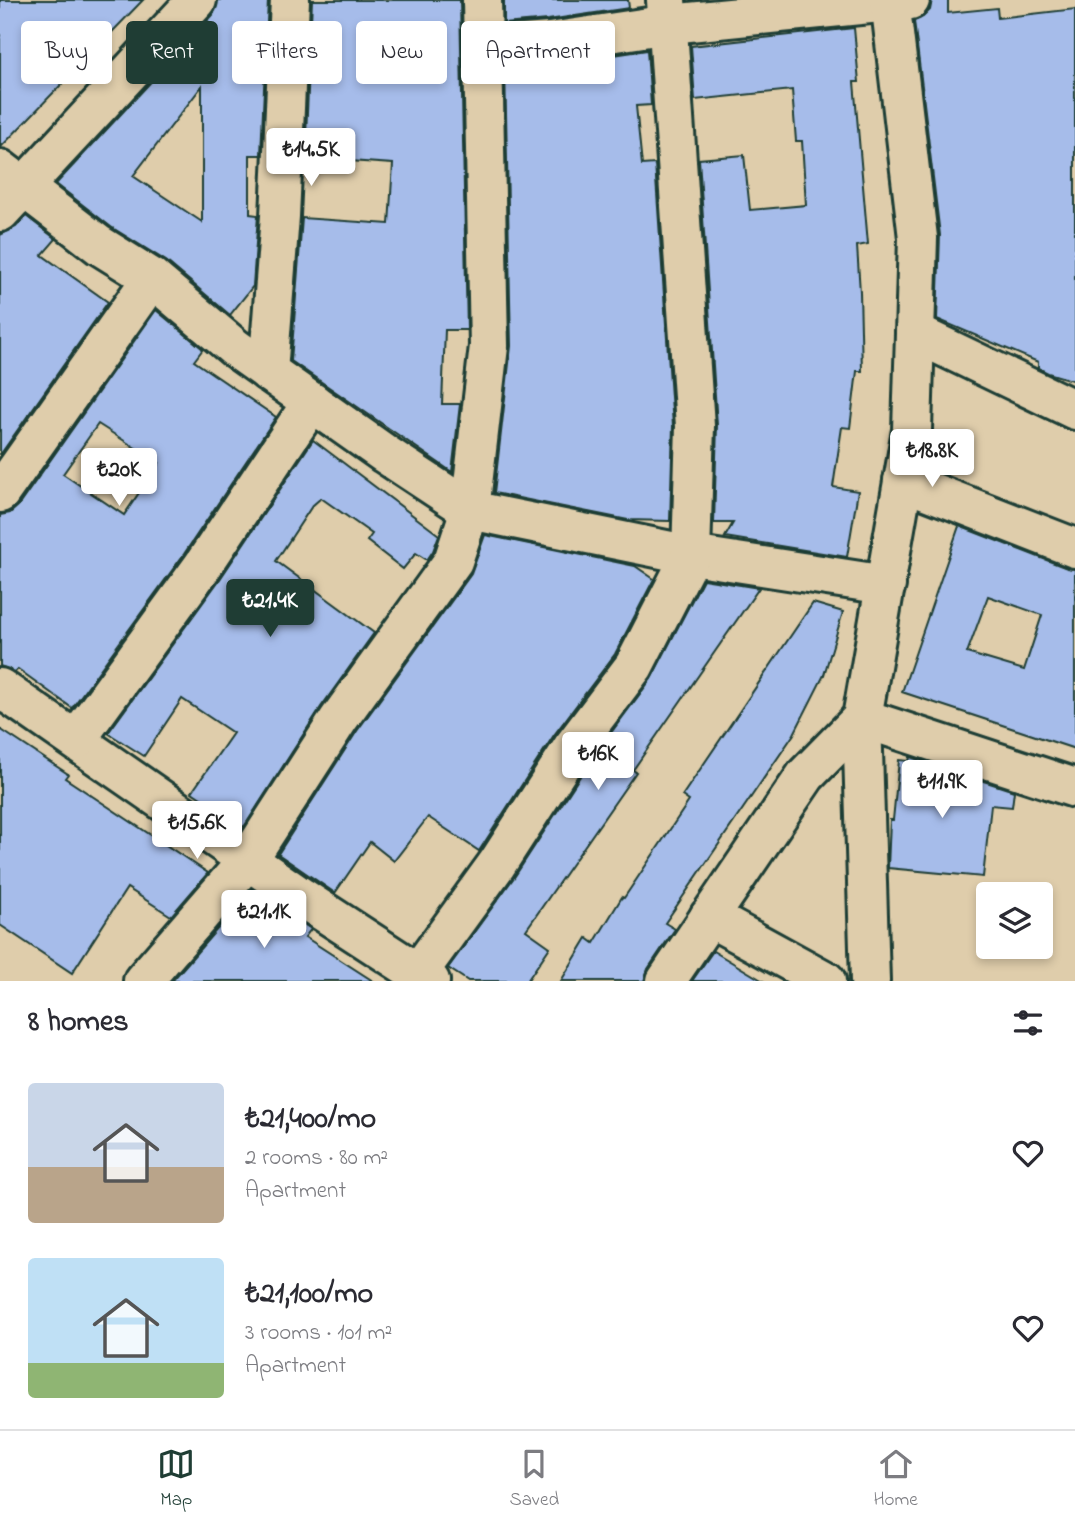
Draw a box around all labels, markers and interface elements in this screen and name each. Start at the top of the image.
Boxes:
chip: Buy [21,21,112,84]
chip: Rent [126,21,218,84]
chip: Filters [232,21,342,84]
chip: New [356,21,447,84]
chip: Apartment [461,21,615,84]
pin: ₺14.5K [254,128,368,188]
text: ₺14.5K [282,134,340,167]
pin: ₺18.8K [875,430,989,489]
text: ₺18.8K [906,435,958,468]
pin: ₺20K [78,448,160,508]
text: ₺20K [97,454,141,487]
pin: ₺21.4K [213,580,327,639]
text: ₺21.4K [242,585,298,618]
pin: ₺16K [557,732,639,792]
text: ₺16K [578,738,618,771]
pin: ₺11.9K [885,760,999,820]
text: ₺11.9K [918,766,966,799]
pin: ₺15.6K [140,802,254,861]
text: ₺15.6K [168,807,226,840]
map controls [976,882,1053,959]
button: layers [976,882,1053,959]
pin: ₺21.1K [207,890,321,950]
text: ₺21.1K [237,896,291,929]
text: 8 homes [28,1001,129,1045]
icon: filters [1009,1004,1047,1042]
text: ₺21,400/mo [245,1098,376,1142]
icon: home [84,1111,168,1195]
icon: heart [1009,1134,1047,1172]
text: 2 rooms · 80 m² [245,1142,388,1175]
text: Apartment [245,1175,346,1208]
text: ₺21,100/mo [245,1273,373,1317]
icon: home [84,1286,168,1370]
icon: heart [1009,1309,1047,1347]
text: 3 rooms · 101 m² [245,1317,392,1350]
text: Apartment [245,1350,346,1383]
tab: Map [157,1445,195,1514]
tab: Saved [510,1445,559,1514]
tab: Home [874,1445,918,1514]

